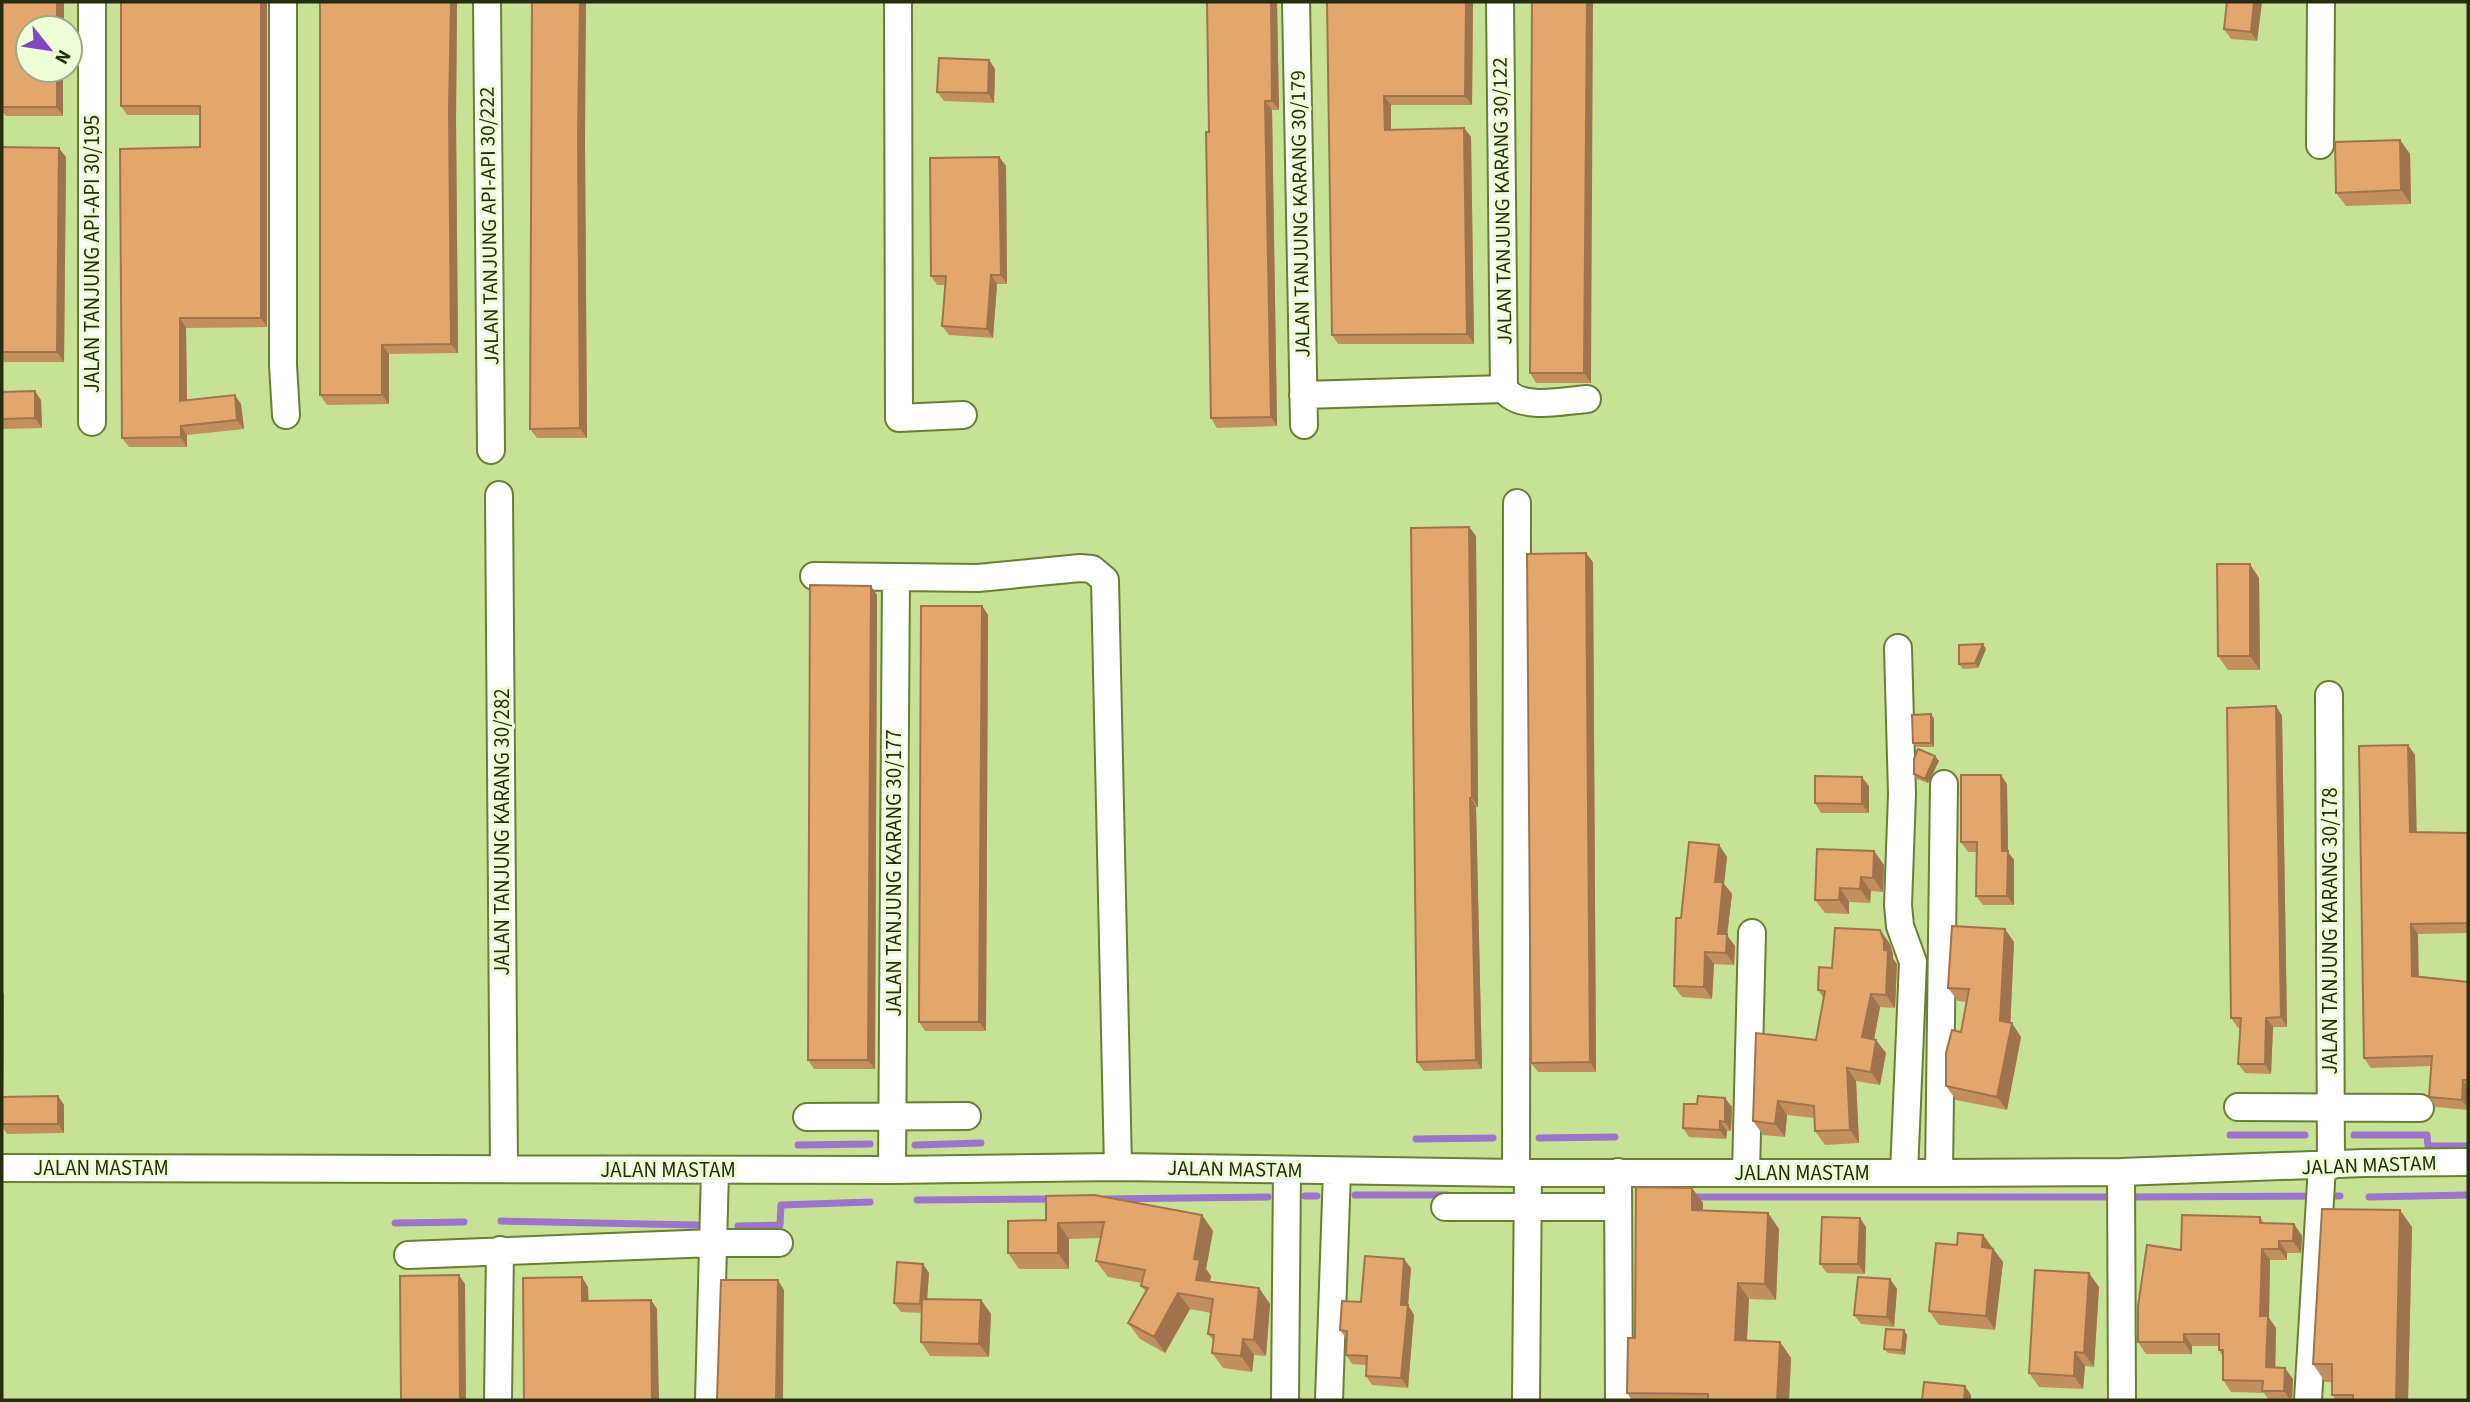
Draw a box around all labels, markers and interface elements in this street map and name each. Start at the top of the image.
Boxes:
north arrow [14,14,84,84]
text: N [48,45,77,69]
street label: JALAN TANJUNG KARANG 30/122 [1484,57,1520,345]
street label: JALAN TANJUNG KARANG 30/179 [1282,70,1318,358]
street label: JALAN TANJUNG API-API 30/222 [472,86,506,366]
street label: JALAN TANJUNG API-API 30/195 [77,115,107,393]
street label: JALAN TANJUNG KARANG 30/282 [487,688,517,976]
street label: JALAN TANJUNG KARANG 30/177 [879,729,909,1017]
street label: JALAN TANJUNG KARANG 30/178 [2315,787,2345,1075]
street label: JALAN MASTAM [2301,1148,2437,1182]
street label: JALAN MASTAM [33,1153,169,1183]
street label: JALAN MASTAM [1167,1153,1303,1185]
street label: JALAN MASTAM [600,1155,736,1185]
street label: JALAN MASTAM [1734,1158,1870,1188]

